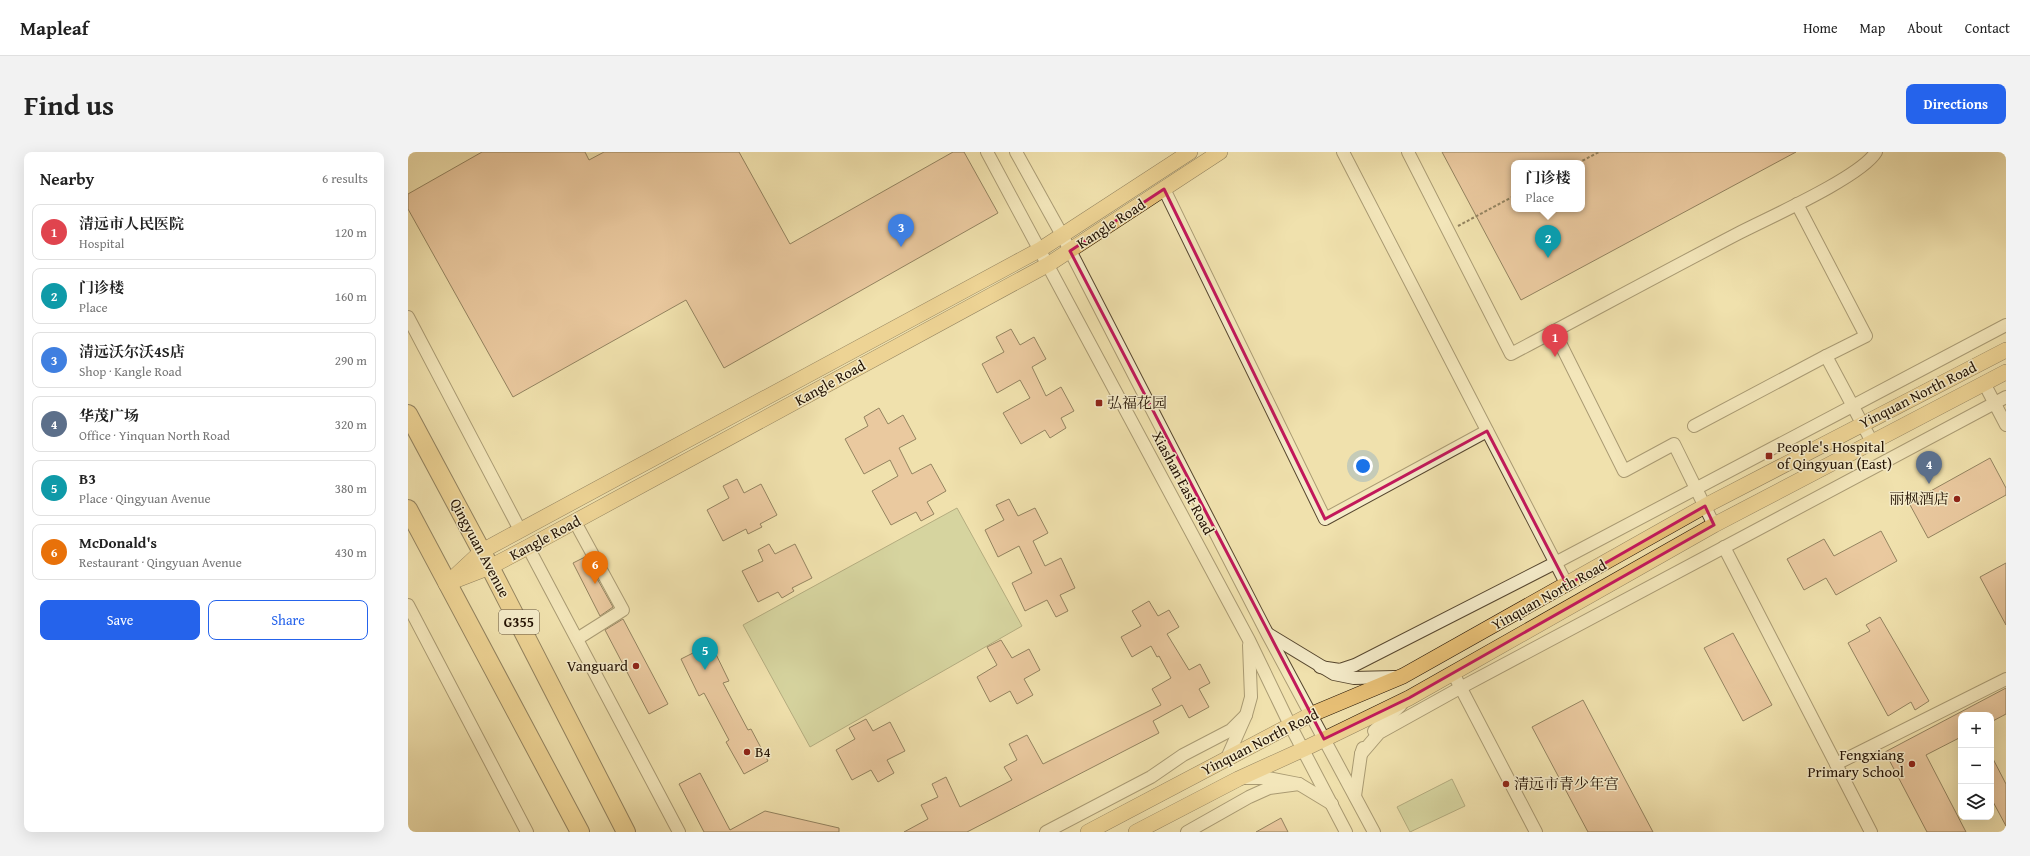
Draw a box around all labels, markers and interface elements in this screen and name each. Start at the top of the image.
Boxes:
text: Mapleaf [20,14,89,42]
text: Home [1803,18,1838,38]
text: Map [1860,18,1885,38]
text: About [1907,18,1943,38]
text: Contact [1965,18,2010,38]
text: Find us [24,84,114,125]
button: Directions [1906,84,2006,124]
popup [1511,160,1585,212]
text: Nearby [40,166,94,191]
text: 门诊楼 [1525,167,1571,188]
text: 6 results [322,169,368,188]
text: Place [1525,188,1554,207]
street label: Kangle Road [1072,194,1149,254]
text: 清远市人民医院 [79,213,184,234]
pin: 3 [888,214,914,247]
text: 1 [51,223,57,242]
text: 120 m [335,223,367,242]
pin: 2 [1535,225,1561,258]
text: Hospital [79,234,124,253]
text: 门诊楼 [79,277,124,298]
text: 2 [51,287,57,306]
text: 160 m [335,287,367,306]
text: Place [79,298,108,317]
pin: 1 [1542,324,1568,357]
text: 清远沃尔沃4S店 [79,341,185,362]
text: 3 [51,351,57,370]
text: 290 m [335,351,367,370]
street label: Kangle Road [791,355,869,411]
street label: Yinquan North Road [1856,356,1980,433]
text: Shop · Kangle Road [79,362,182,381]
place label: 弘福花园 [1107,392,1167,413]
marker: 弘福花园 [1094,398,1104,408]
text: 华茂广场 [79,405,139,426]
text: 4 [51,415,57,434]
text: 320 m [335,415,367,434]
text: Office · Yinquan North Road [79,426,230,445]
street label: Xiashan East Road [1147,427,1220,538]
place label: People's Hospital of Qingyuan (East) [1777,436,1892,474]
marker: People's Hospital of Qingyuan (East) [1764,451,1774,461]
pin: 4 [1916,451,1942,484]
your location [1353,456,1373,476]
text: B3 [79,468,96,489]
text: 5 [51,479,57,498]
text: 380 m [335,479,367,498]
place label: 丽枫酒店 [1889,488,1949,509]
text: Place · Qingyuan Avenue [79,489,211,508]
street label: Qingyuan Avenue [445,494,515,601]
marker: 丽枫酒店 [1952,494,1962,504]
street label: Kangle Road [505,510,584,565]
text: McDonald's [79,532,157,553]
text: 6 [51,543,57,562]
text: 430 m [335,543,367,562]
pin: 6 [582,551,608,584]
text: Restaurant · Qingyuan Avenue [79,553,242,572]
street label: Yinquan North Road [1487,554,1610,635]
button: Save [40,600,200,640]
button: Share [208,600,368,640]
road number: G355 [499,610,539,634]
pin: 5 [692,637,718,670]
place label: Vanguard [567,655,628,676]
marker: Vanguard [631,661,641,671]
street label: Yinquan North Road [1198,703,1322,780]
map controls [1958,712,1994,820]
button: + [1958,712,1994,748]
place label: B4 [755,741,771,762]
place label: Fengxiang Primary School [1808,744,1905,782]
marker: B4 [742,747,752,757]
button: − [1958,748,1994,784]
marker: Fengxiang Primary School [1907,759,1917,769]
place label: 清远市青少年宫 [1514,773,1619,794]
marker: 清远市青少年宫 [1501,779,1511,789]
button: layers [1958,784,1994,820]

